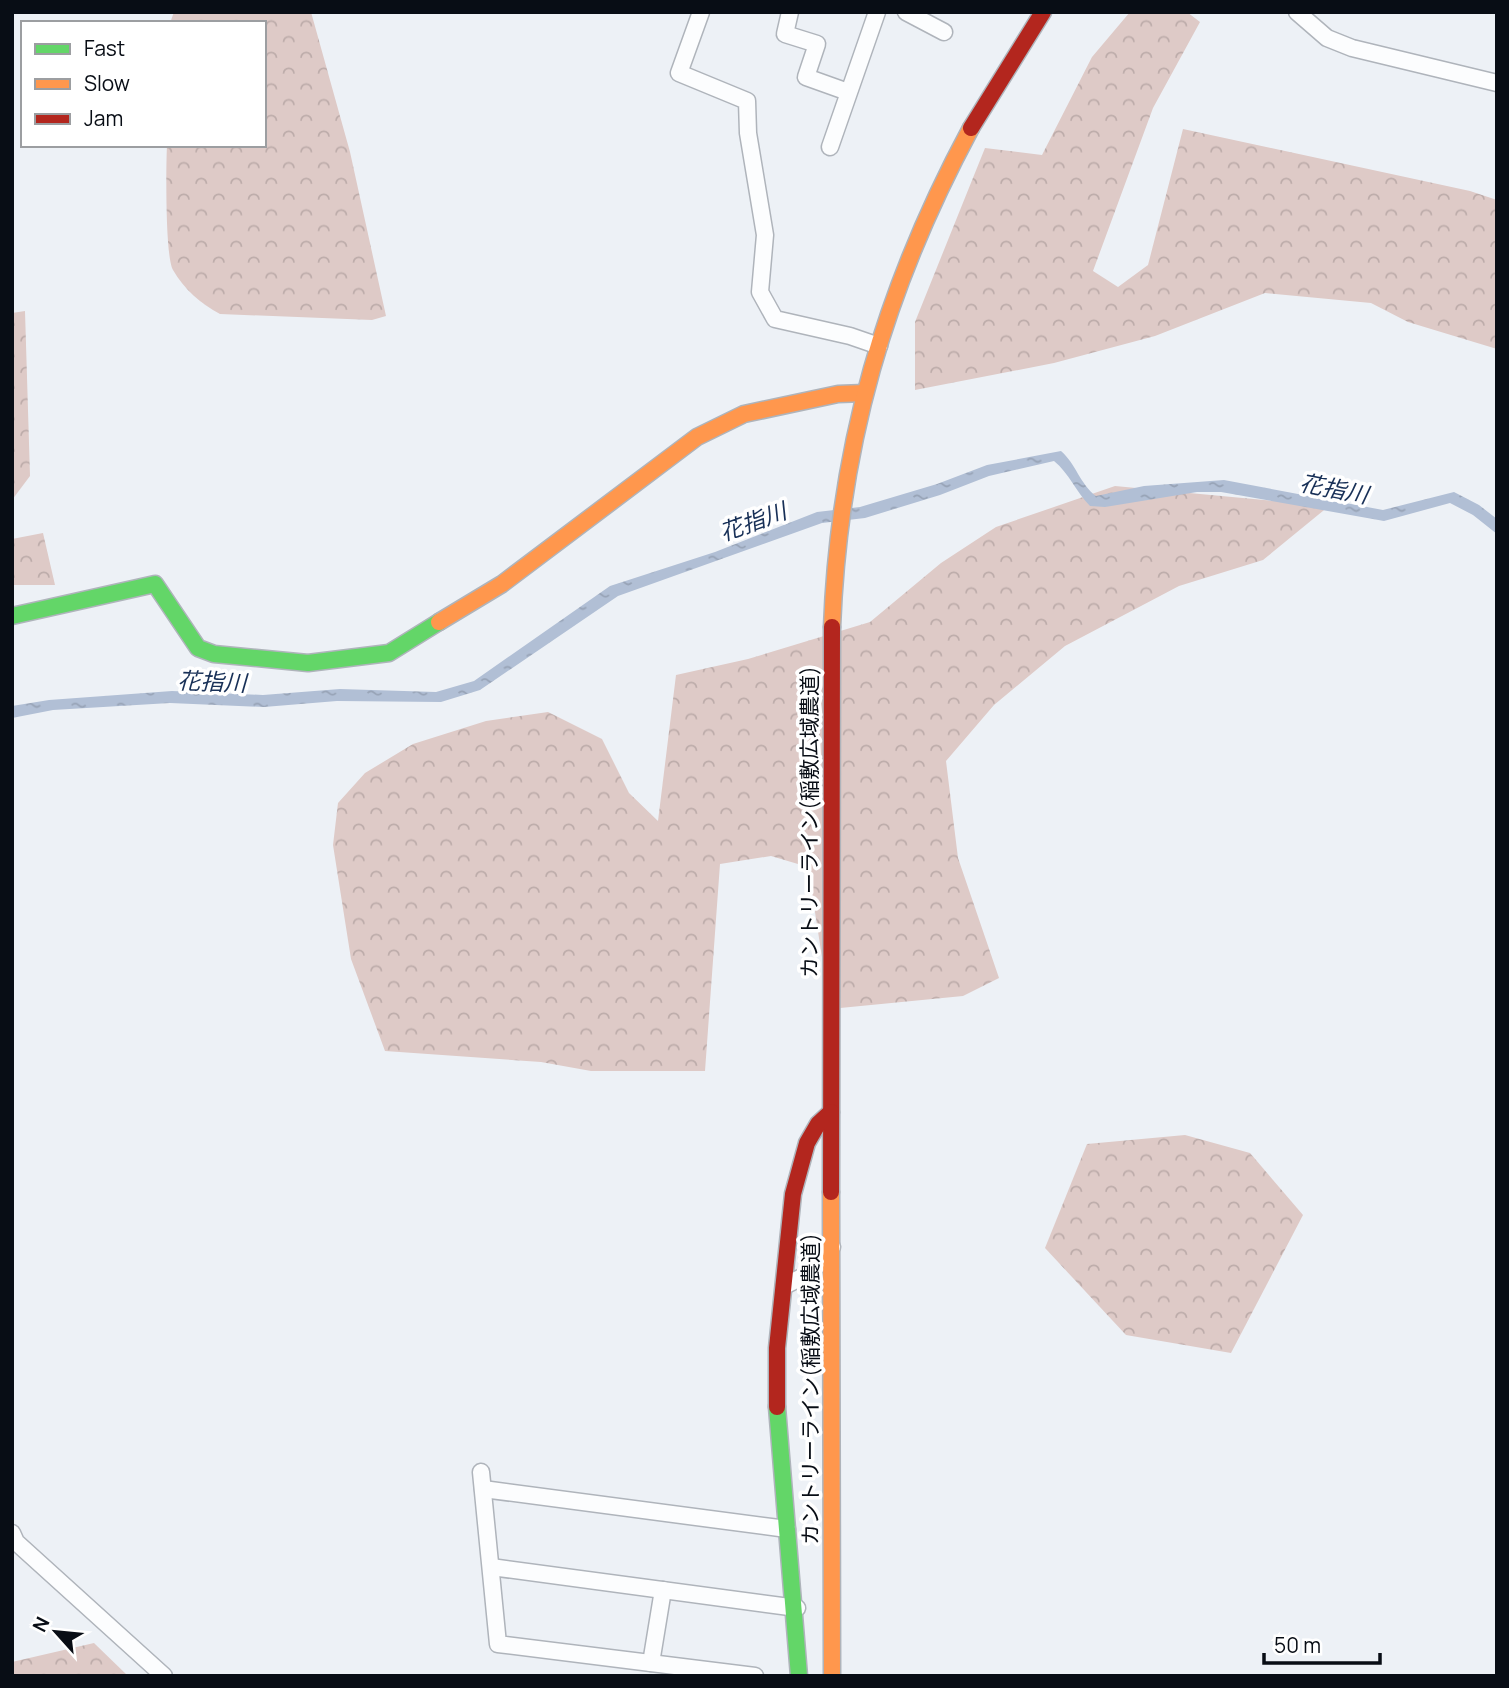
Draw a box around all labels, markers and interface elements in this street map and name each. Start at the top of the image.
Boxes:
legend [21,21,266,147]
text: Fast [84,34,125,62]
text: Slow [84,69,130,97]
text: Jam [84,104,123,132]
water label: 花指川 [1297,466,1374,511]
water label: 花指川 [715,493,793,548]
water label: 花指川 [177,664,250,698]
street label: カントリーライン(稲敷広域農道) [795,666,823,978]
street label: カントリーライン(稲敷広域農道) [796,1233,824,1545]
north arrow [21,1597,91,1667]
text: N [26,1612,56,1636]
scale bar [1264,1622,1380,1666]
text: 50 m [1274,1631,1321,1659]

